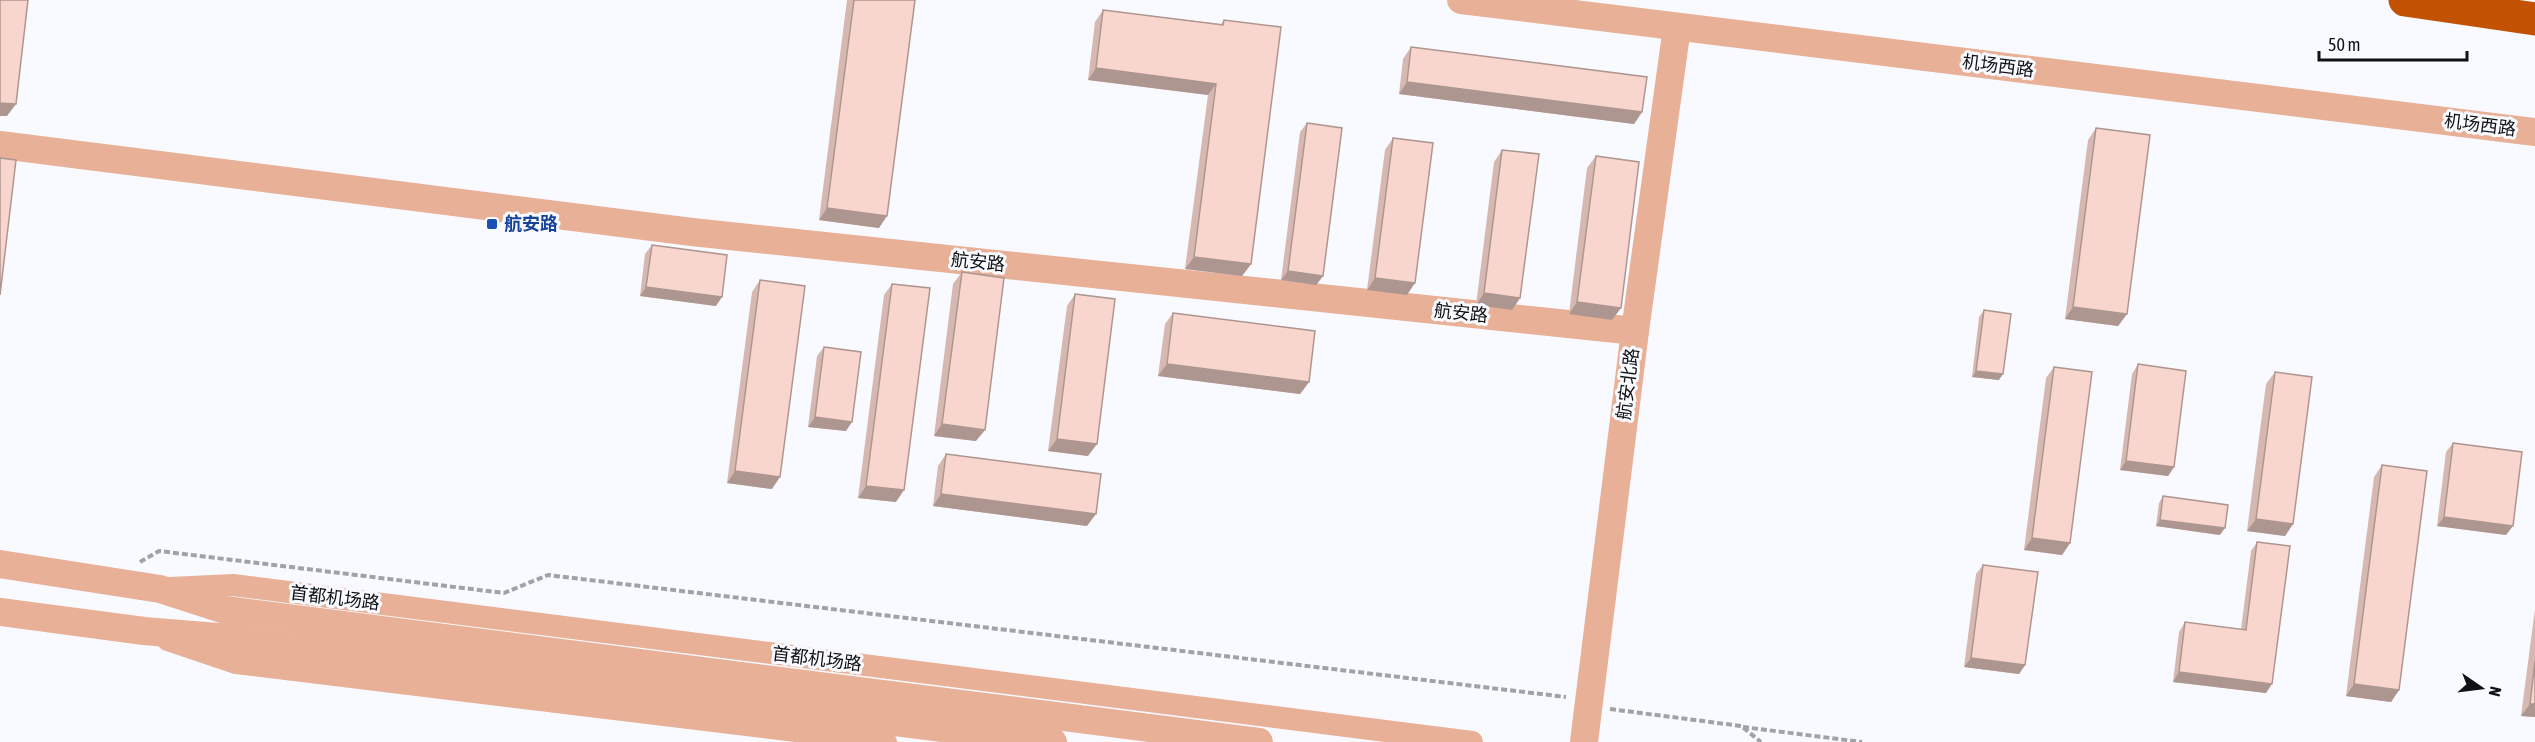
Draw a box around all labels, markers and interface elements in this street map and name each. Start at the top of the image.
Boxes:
scale bar [2319,24,2468,62]
text: 50 m [2328,34,2360,55]
street label: 机场西路 [1961,51,2035,80]
street label: 机场西路 [2443,110,2517,139]
place label: 航安路 [504,213,558,234]
marker: 航安路 [485,217,499,231]
street label: 航安路 [950,248,1006,275]
street label: 航安路 [1433,299,1489,326]
street label: 航安北路 [1613,347,1642,421]
street label: 首都机场路 [289,582,381,613]
street label: 首都机场路 [771,643,863,674]
north arrow [2451,658,2511,718]
text: N [2486,685,2505,698]

